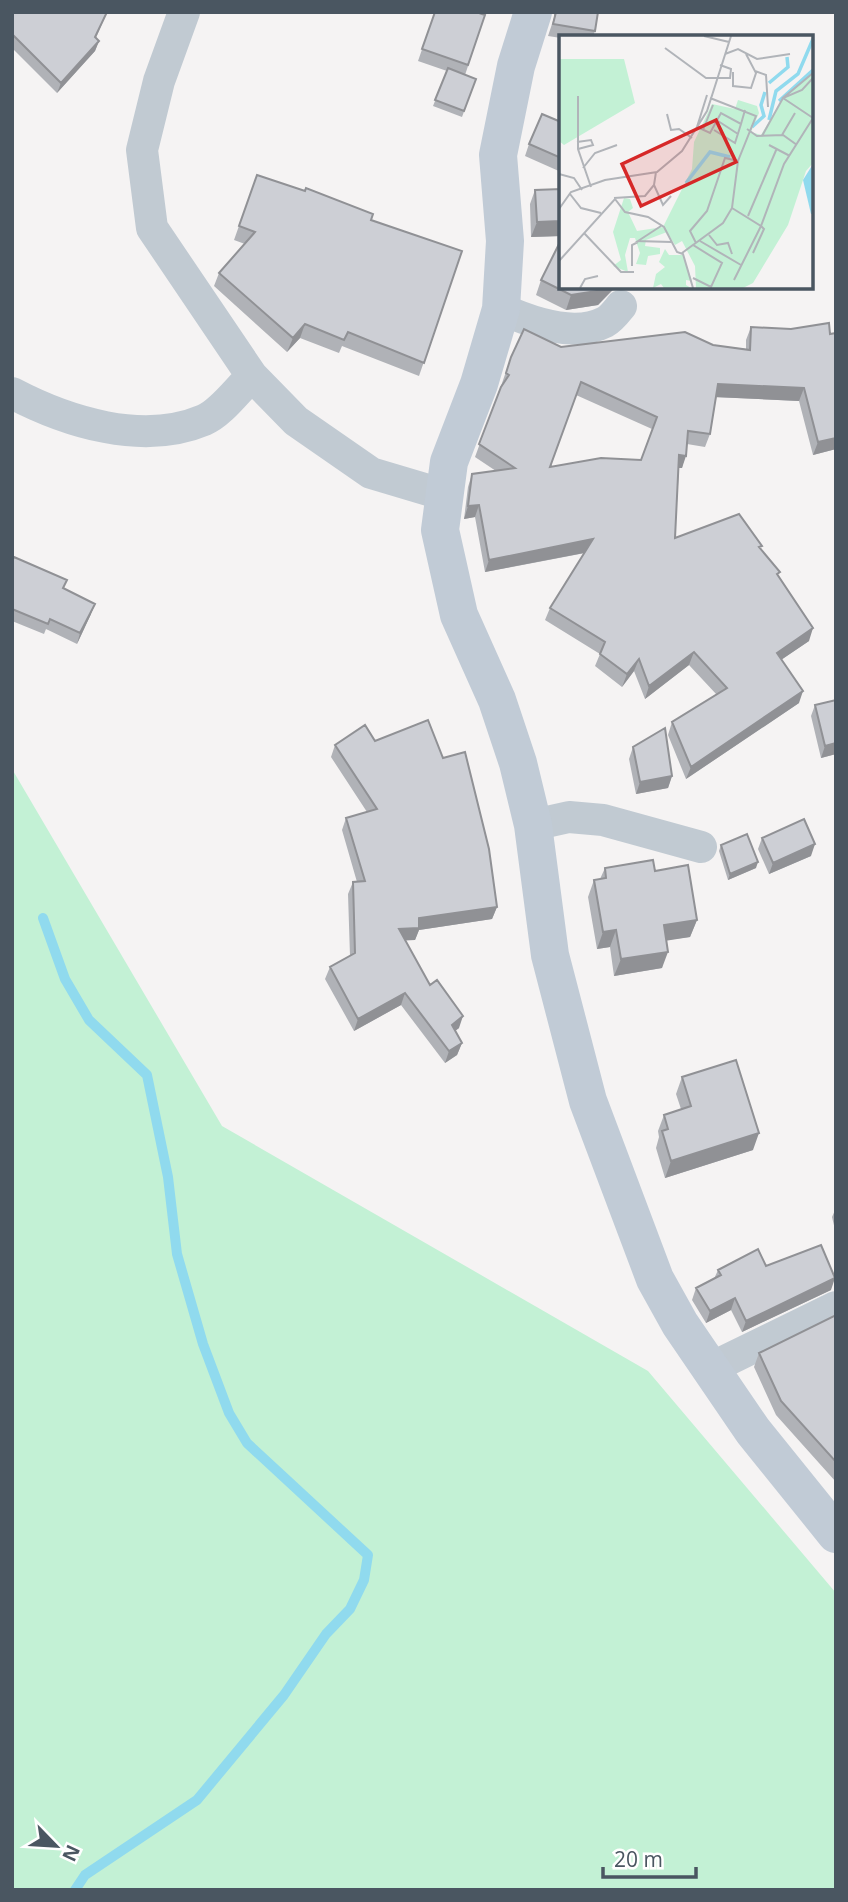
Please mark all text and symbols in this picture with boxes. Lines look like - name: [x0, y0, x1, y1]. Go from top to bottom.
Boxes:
- inset map: [559, 35, 813, 289]
- north arrow: [21, 1811, 91, 1881]
- scale bar: [603, 1836, 696, 1880]
- text: N: [56, 1841, 86, 1866]
- text: 20 m: [614, 1845, 663, 1873]

